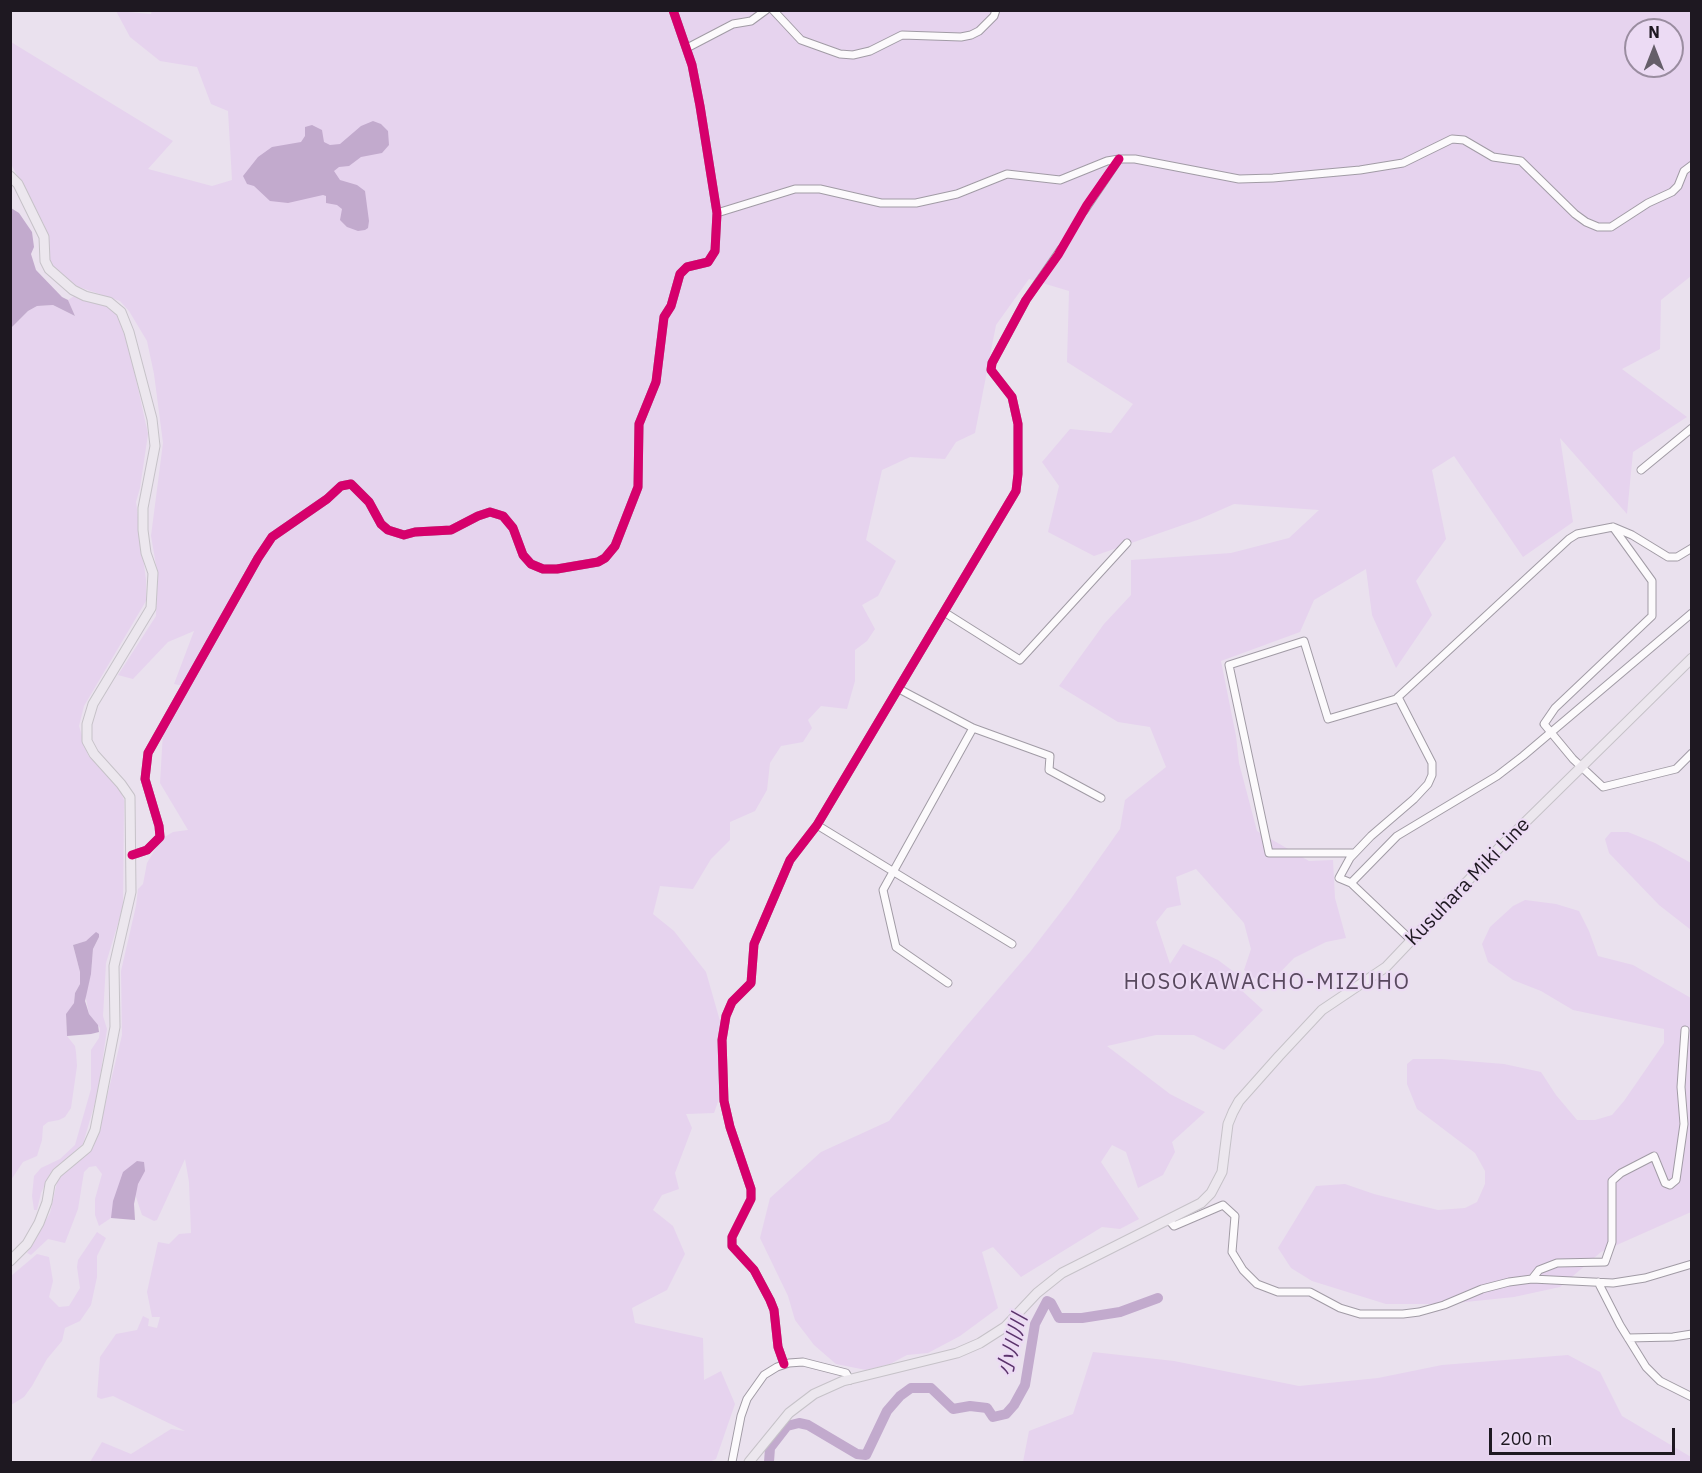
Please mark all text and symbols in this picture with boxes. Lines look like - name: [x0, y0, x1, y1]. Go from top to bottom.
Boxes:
- north arrow: [1624, 18, 1684, 78]
- text: N: [1648, 22, 1660, 42]
- street label: Kusuhara Miki Line: [1401, 813, 1535, 951]
- district label: HOSOKAWACHO-MIZUHO: [1123, 970, 1411, 996]
- water label: 小川川: [993, 1311, 1033, 1379]
- scale bar: [1492, 1416, 1678, 1454]
- text: 200 m: [1500, 1427, 1552, 1450]

